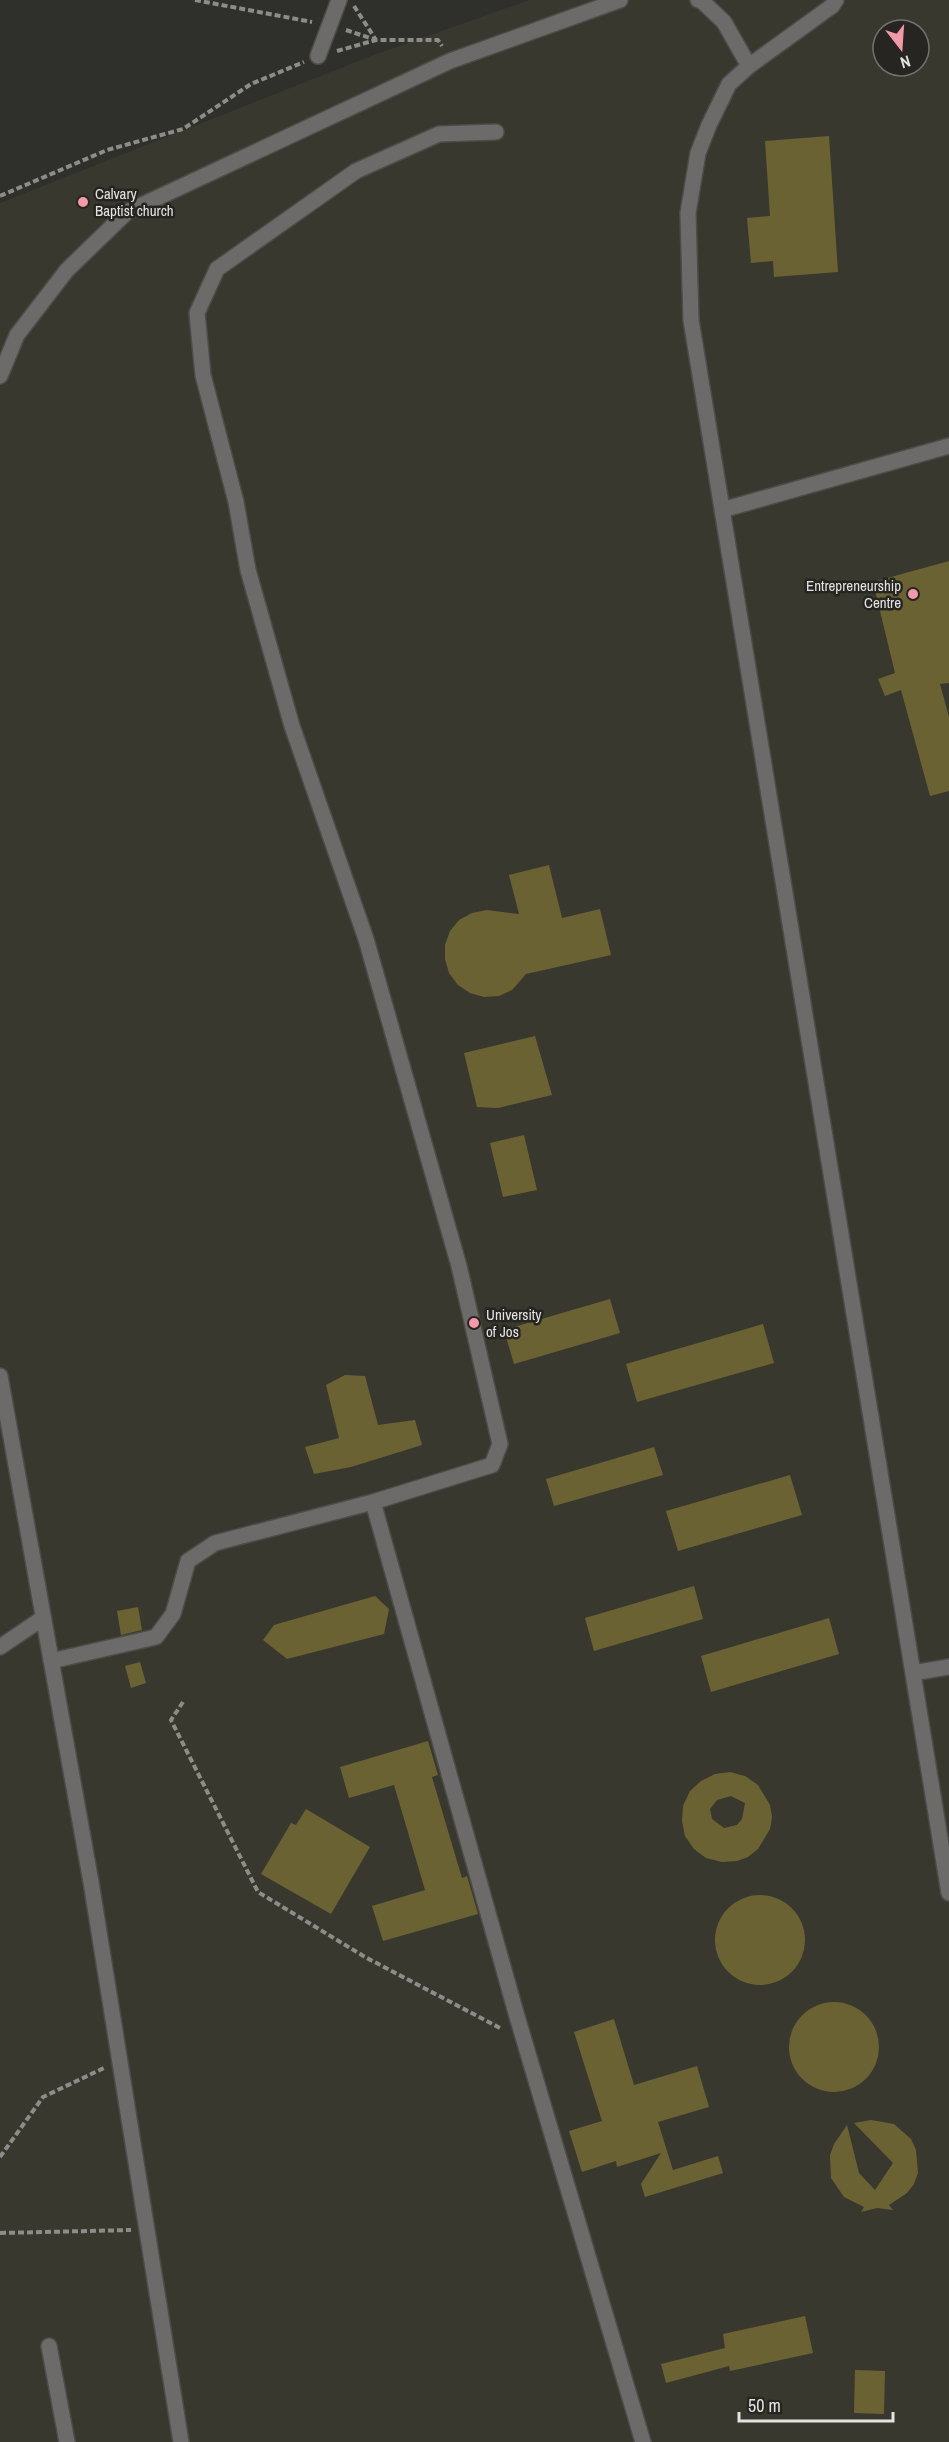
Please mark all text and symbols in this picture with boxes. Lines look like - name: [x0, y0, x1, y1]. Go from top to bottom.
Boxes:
- north arrow: [871, 18, 931, 78]
- text: N: [898, 50, 913, 74]
- place label: Calvary Baptist church: [95, 183, 174, 221]
- marker: Calvary Baptist church: [76, 195, 90, 209]
- place label: Entrepreneurship Centre: [806, 575, 901, 613]
- marker: Entrepreneurship Centre: [906, 587, 920, 601]
- place label: University of Jos: [486, 1304, 542, 1342]
- marker: University of Jos: [467, 1316, 481, 1330]
- scale bar: [739, 2385, 894, 2423]
- text: 50 m: [748, 2393, 781, 2418]

